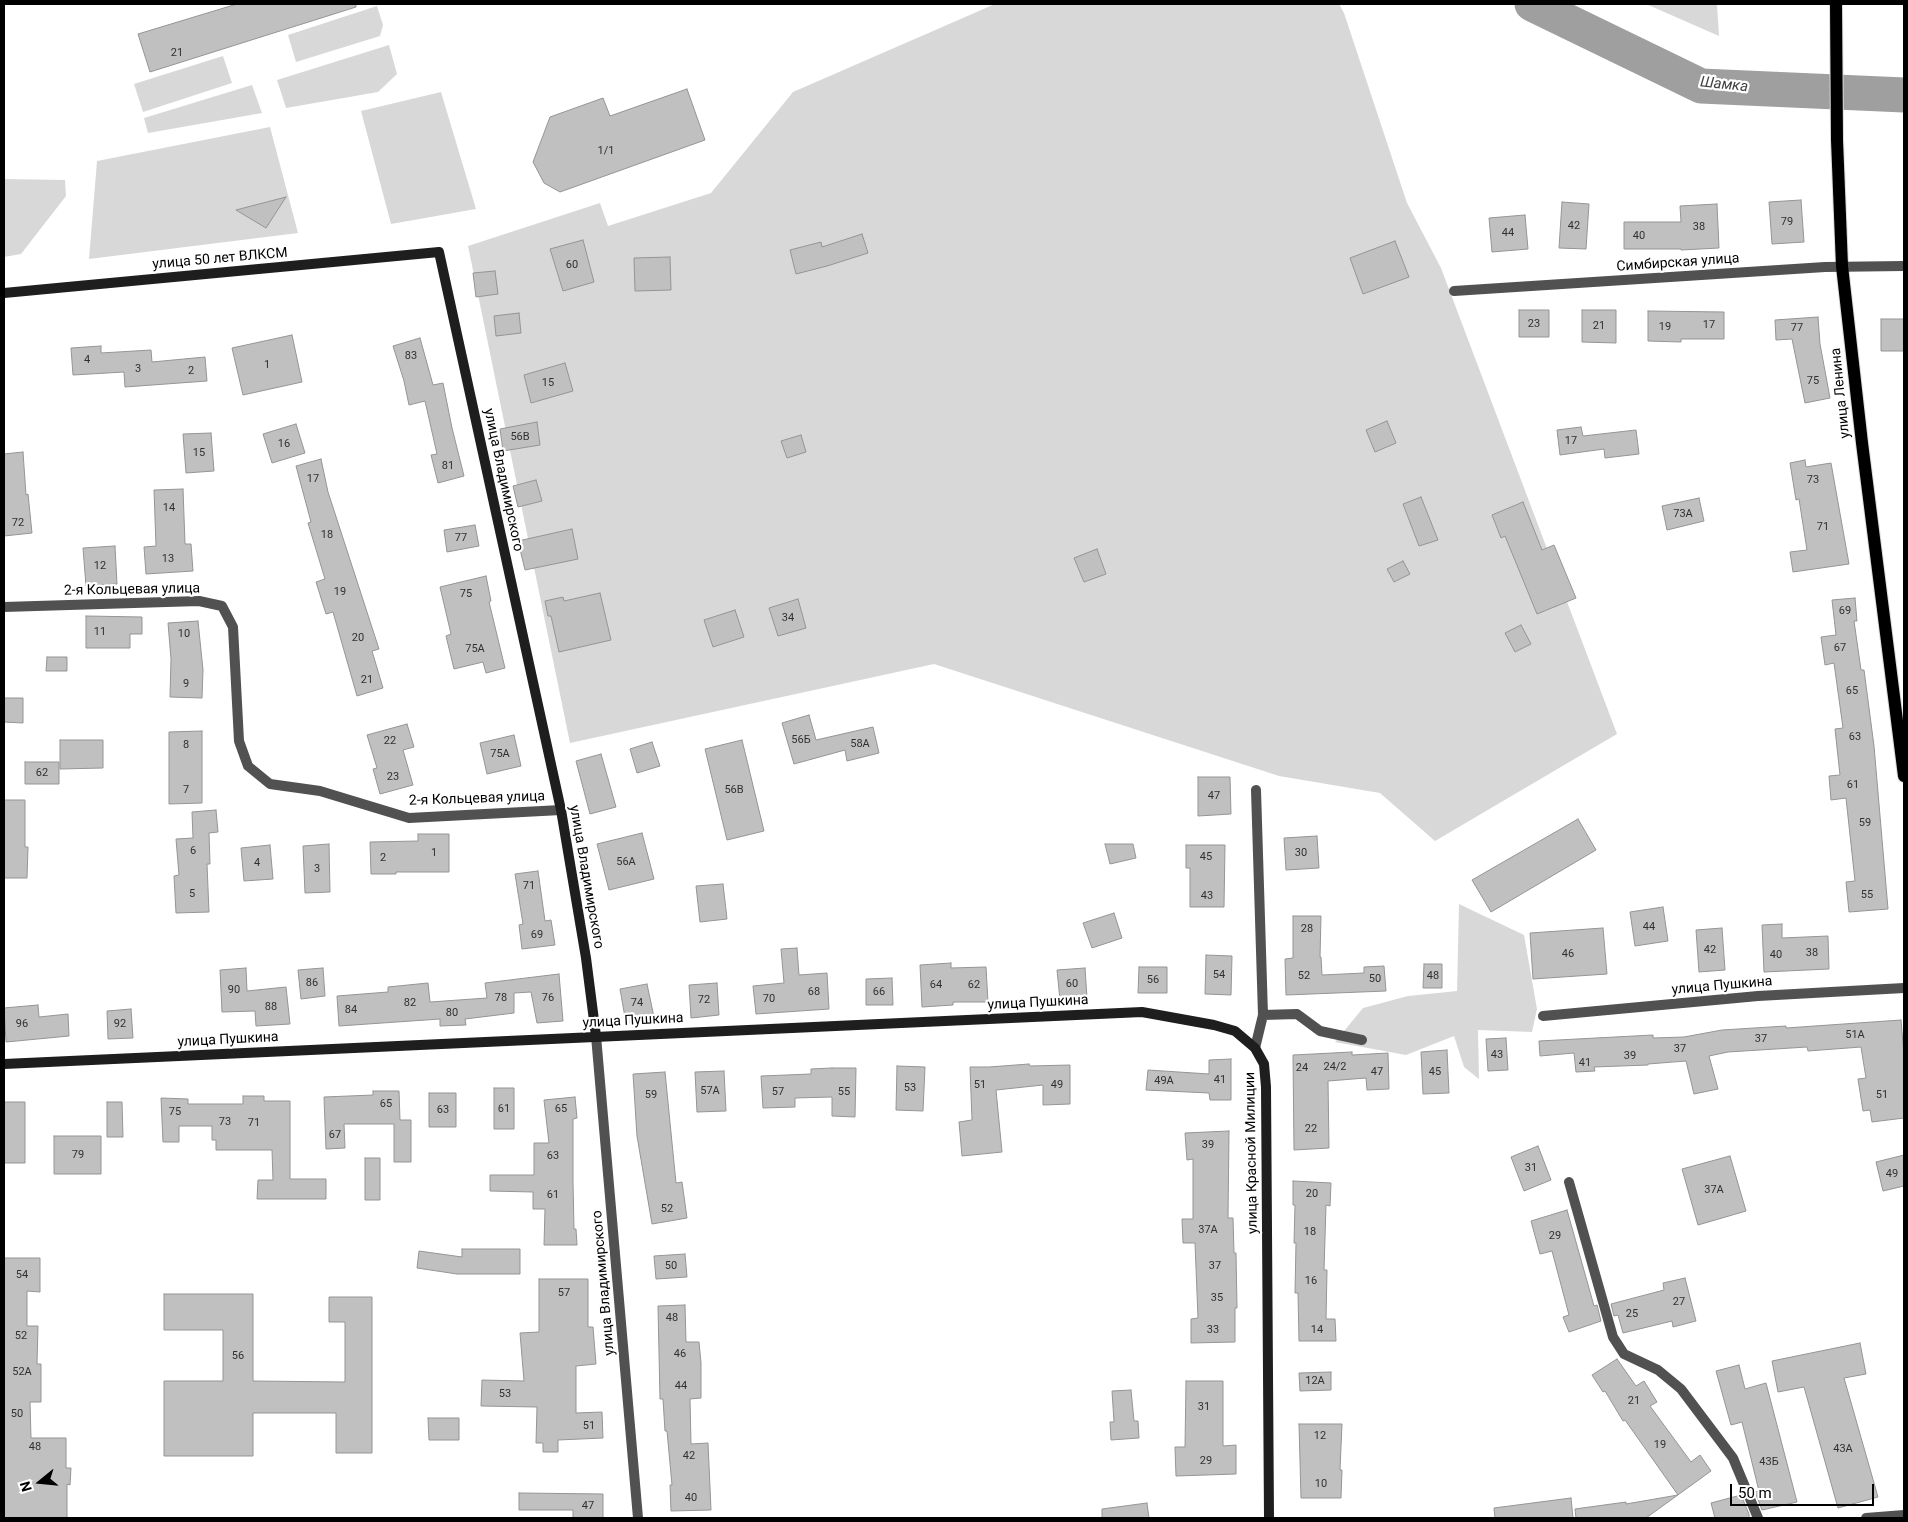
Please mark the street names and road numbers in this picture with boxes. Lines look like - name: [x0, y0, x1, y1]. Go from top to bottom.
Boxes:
- street label: улица 50 лет ВЛКСМ: [152, 245, 288, 273]
- street label: Симбирская улица: [1616, 250, 1740, 276]
- street label: улица Ленина: [1828, 347, 1854, 439]
- street label: улица Владимирского: [480, 407, 526, 553]
- street label: 2-я Кольцевая улица: [64, 580, 200, 600]
- street label: 2-я Кольцевая улица: [409, 788, 545, 810]
- street label: улица Владимирского: [565, 804, 607, 950]
- street label: улица Пушкина: [1671, 973, 1773, 999]
- street label: улица Пушкина: [987, 992, 1089, 1014]
- street label: улица Пушкина: [582, 1010, 684, 1032]
- street label: улица Пушкина: [177, 1029, 279, 1051]
- street label: улица Красной Милиции: [1242, 1072, 1262, 1234]
- street label: улица Владимирского: [589, 1210, 619, 1356]

